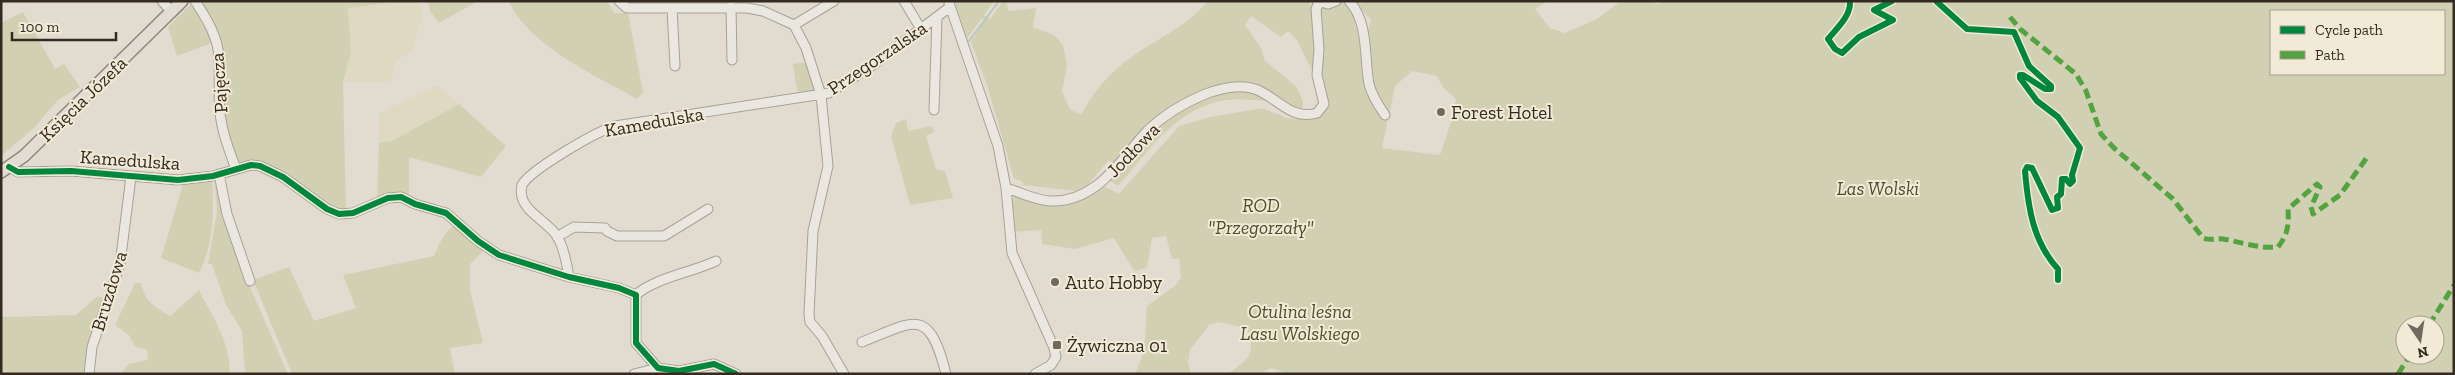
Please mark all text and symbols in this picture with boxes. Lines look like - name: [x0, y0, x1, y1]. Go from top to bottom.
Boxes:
- scale bar: [12, 10, 116, 42]
- legend: [2270, 10, 2445, 75]
- street label: Przegorzalska: [823, 16, 931, 100]
- text: 100 m: [20, 18, 59, 36]
- text: Cycle path: [2315, 21, 2384, 39]
- text: Path: [2315, 46, 2345, 64]
- street label: Księcia Józefa: [34, 52, 132, 146]
- street label: Pajęcza: [205, 52, 233, 114]
- place label: Forest Hotel: [1451, 101, 1552, 124]
- street label: Kamedulska: [603, 102, 705, 142]
- marker: Forest Hotel: [1435, 106, 1447, 118]
- street label: Jodłowa: [1102, 118, 1164, 182]
- street label: Kamedulska: [79, 145, 181, 175]
- park label: Las Wolski: [1837, 177, 1919, 200]
- park label: ROD "Przegorzały": [1208, 194, 1314, 239]
- street label: Bruzdowa: [86, 248, 132, 334]
- place label: Auto Hobby: [1065, 271, 1162, 294]
- marker: Auto Hobby: [1049, 276, 1061, 288]
- park label: Otulina leśna Lasu Wolskiego: [1240, 300, 1360, 345]
- north arrow: [2395, 315, 2445, 365]
- place label: Żywiczna 01: [1067, 334, 1167, 357]
- marker: Żywiczna 01: [1051, 339, 1063, 351]
- text: N: [2415, 343, 2430, 362]

